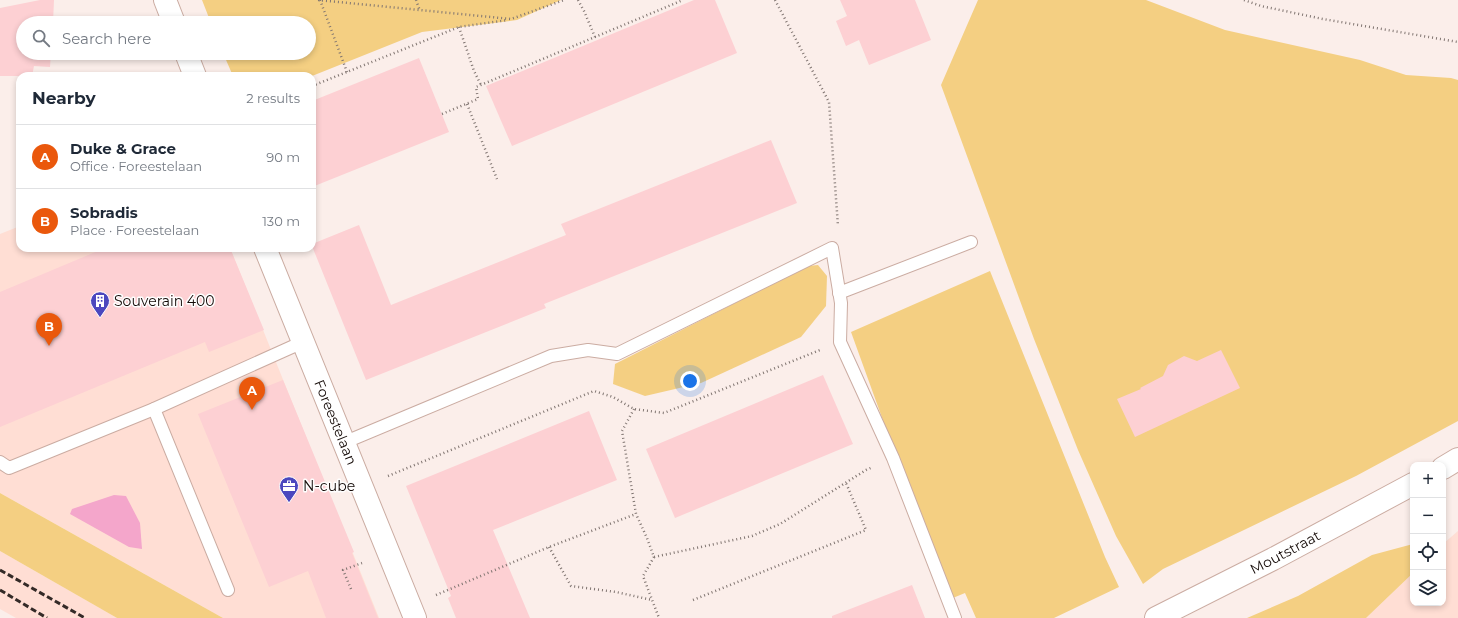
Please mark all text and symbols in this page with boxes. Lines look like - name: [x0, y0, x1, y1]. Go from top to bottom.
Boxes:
- search box: [16, 16, 316, 60]
- icon: search: [30, 27, 52, 49]
- text: Search here: [62, 29, 151, 48]
- text: Nearby: [32, 88, 96, 108]
- text: 2 results: [246, 90, 300, 106]
- text: Duke & Grace: [70, 139, 176, 158]
- text: A: [40, 149, 50, 165]
- text: 90 m: [266, 149, 300, 165]
- text: Office · Foreestelaan: [70, 158, 202, 174]
- text: Sobradis: [70, 203, 138, 222]
- text: B: [40, 213, 50, 229]
- text: 130 m: [262, 213, 300, 229]
- text: Place · Foreestelaan: [70, 222, 199, 238]
- building icon: Souverain 400: [89, 290, 111, 318]
- place label: Souverain 400: [114, 292, 215, 310]
- pin: B: [36, 313, 62, 346]
- your location: [680, 371, 700, 391]
- pin: A: [239, 377, 265, 410]
- street label: Foreestelaan: [310, 377, 361, 467]
- map controls: [1410, 462, 1446, 606]
- button: +: [1410, 462, 1446, 498]
- office icon: N-cube: [278, 475, 300, 503]
- place label: N-cube: [303, 477, 355, 495]
- button: −: [1410, 498, 1446, 534]
- street label: Moutstraat: [1247, 526, 1324, 578]
- button: locate: [1410, 534, 1446, 570]
- button: layers: [1410, 570, 1446, 606]

